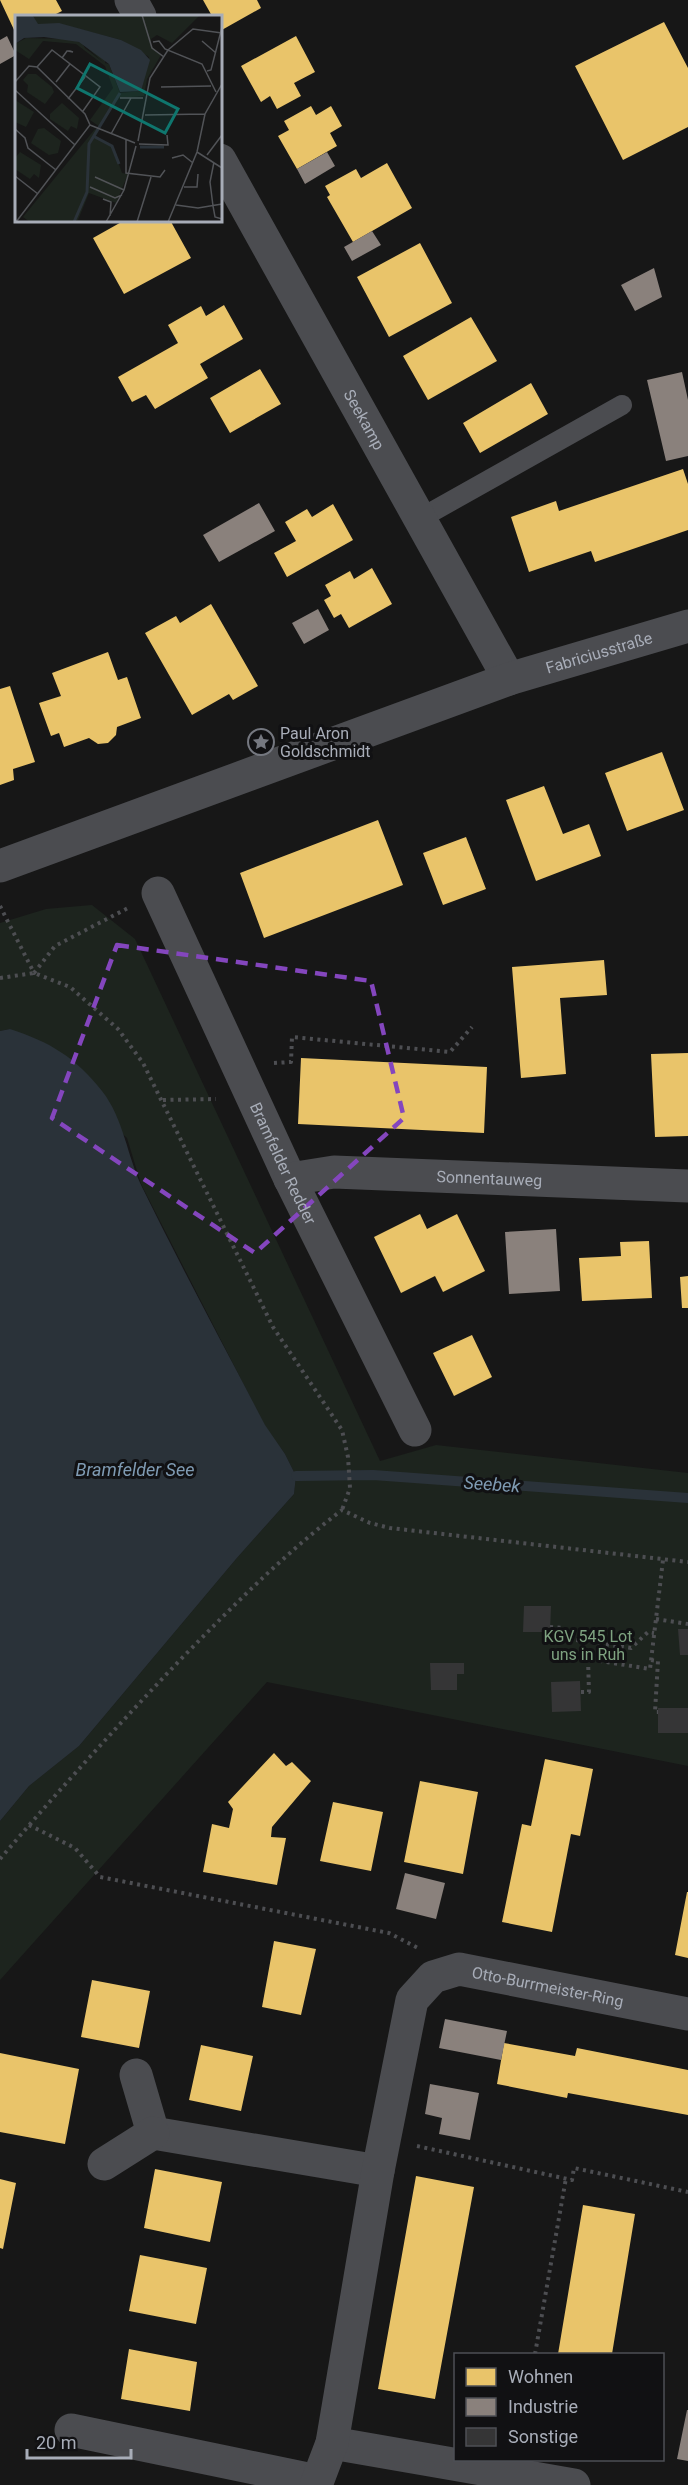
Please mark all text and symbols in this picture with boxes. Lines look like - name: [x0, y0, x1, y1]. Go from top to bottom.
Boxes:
- inset map: [15, 15, 222, 222]
- street label: Seekamp: [340, 386, 389, 453]
- street label: Fabriciusstraße: [543, 628, 654, 677]
- place label: Paul Aron Goldschmidt: [280, 724, 371, 761]
- place icon: Paul Aron Goldschmidt: [246, 727, 276, 757]
- street label: Bramfelder Redder: [246, 1099, 321, 1228]
- street label: Sonnentauweg: [436, 1167, 543, 1190]
- water label: Bramfelder See: [76, 1459, 194, 1480]
- water label: Seebek: [463, 1472, 522, 1497]
- park label: KGV 545 Lot uns in Ruh: [544, 1627, 632, 1664]
- street label: Otto-Burrmeister-Ring: [470, 1962, 625, 2011]
- legend: [454, 2353, 664, 2461]
- text: Wohnen: [508, 2366, 573, 2387]
- text: Industrie: [508, 2396, 578, 2417]
- scale bar: [27, 2422, 130, 2460]
- text: Sonstige: [508, 2426, 578, 2447]
- text: 20 m: [36, 2432, 76, 2453]

